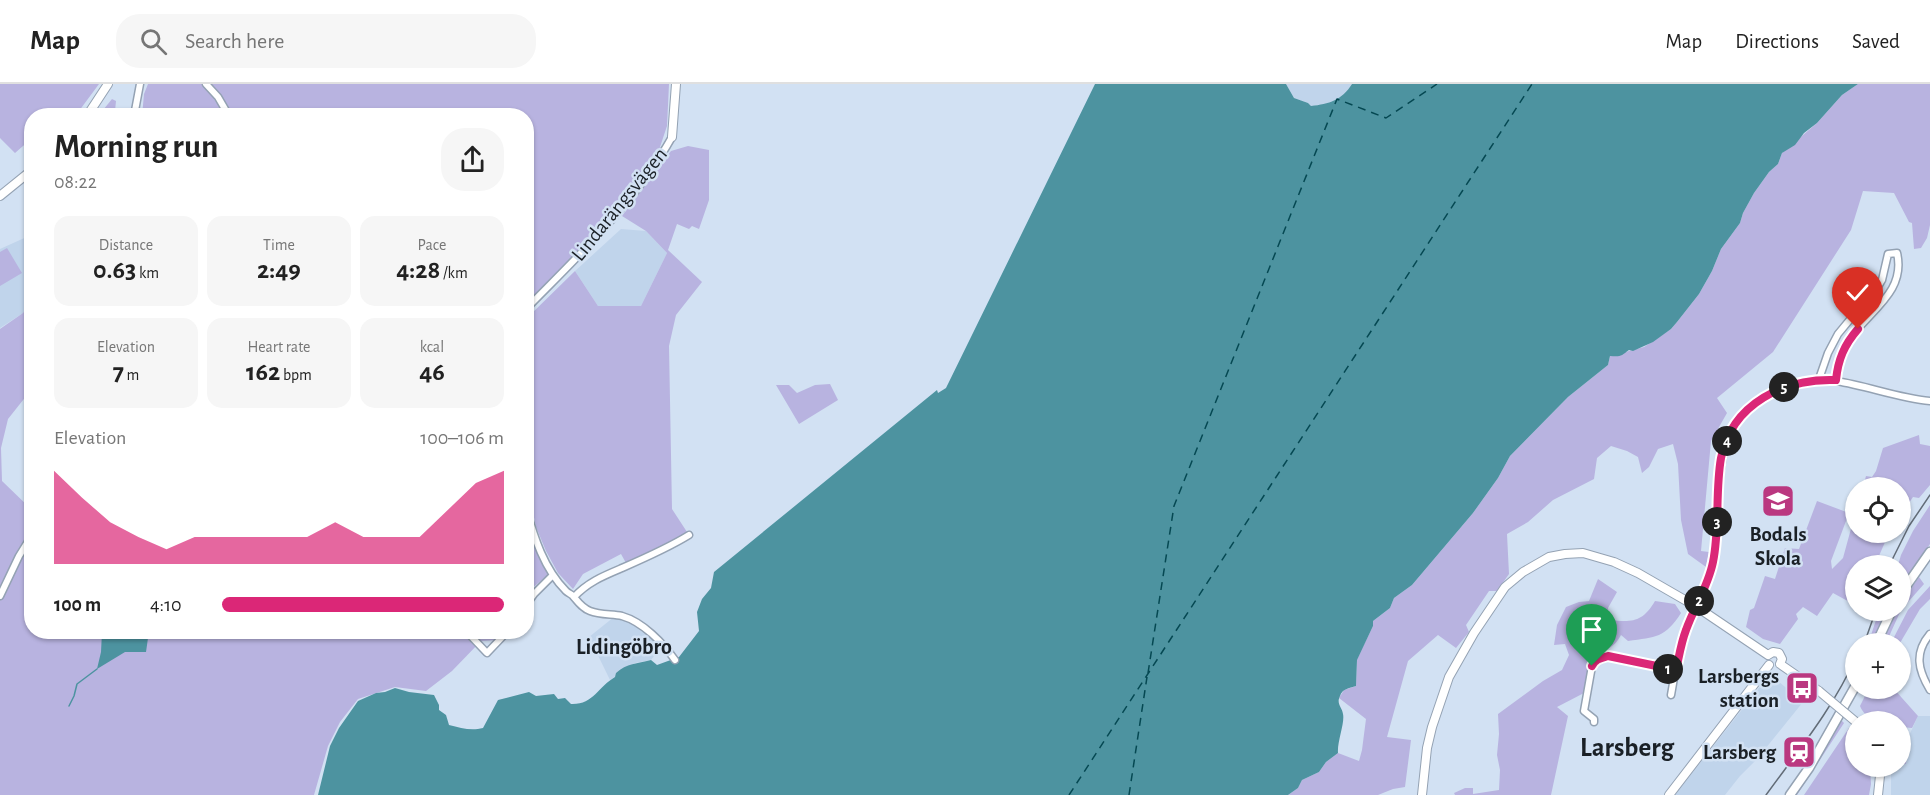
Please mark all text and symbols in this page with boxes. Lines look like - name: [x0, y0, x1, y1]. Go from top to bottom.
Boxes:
- search box: [116, 14, 536, 68]
- icon: search: [137, 25, 170, 58]
- text: Map: [30, 27, 80, 55]
- text: Search here: [185, 30, 284, 52]
- text: Map: [1666, 31, 1702, 52]
- text: Directions: [1735, 31, 1819, 52]
- text: Saved: [1852, 31, 1900, 52]
- button: share: [441, 128, 504, 191]
- text: Morning run: [54, 131, 218, 164]
- street label: Lindarängsvägen: [568, 144, 671, 265]
- text: 08:22: [54, 172, 97, 192]
- text: Distance: [99, 237, 153, 253]
- text: Time: [263, 237, 295, 253]
- text: Pace: [418, 237, 446, 253]
- text: 0.63: [93, 257, 136, 283]
- text: 2:49: [257, 257, 301, 283]
- text: 4:28: [396, 257, 440, 283]
- text: km: [136, 265, 159, 281]
- text: /km: [440, 265, 468, 281]
- pin: [1832, 267, 1883, 329]
- icon: check: [1841, 276, 1874, 309]
- text: Elevation: [97, 339, 155, 355]
- text: Heart rate: [248, 339, 310, 355]
- text: kcal: [420, 339, 444, 355]
- text: 7: [113, 359, 124, 385]
- text: 162: [246, 359, 280, 385]
- text: 46: [419, 359, 445, 385]
- text: m: [124, 367, 139, 383]
- text: bpm: [280, 367, 312, 383]
- pin: 5: [1769, 372, 1799, 402]
- text: 5: [1781, 379, 1787, 395]
- pin: 4: [1712, 426, 1742, 456]
- text: Elevation: [54, 428, 126, 448]
- text: 100–106 m: [420, 428, 504, 448]
- text: 4: [1723, 433, 1731, 449]
- map controls: [1845, 477, 1911, 777]
- button: locate: [1845, 477, 1911, 543]
- school or university icon: Bodals Skola: [1760, 483, 1796, 519]
- pin: 3: [1702, 507, 1732, 537]
- text: 3: [1714, 514, 1720, 530]
- place label: Bodals Skola: [1749, 524, 1807, 569]
- button: layers: [1845, 555, 1911, 621]
- pin: 2: [1684, 586, 1714, 616]
- text: 2: [1695, 593, 1703, 609]
- text: 100 m: [54, 595, 101, 615]
- text: 4:10: [150, 595, 182, 615]
- pin: [1566, 604, 1617, 666]
- icon: arrive: [1575, 613, 1608, 646]
- button: +: [1845, 633, 1911, 699]
- district label: Lidingöbro: [576, 636, 672, 658]
- pin: 1: [1653, 654, 1683, 684]
- text: 1: [1665, 661, 1671, 677]
- place label: Larsbergs station: [1698, 666, 1779, 711]
- bus stop icon: Larsbergs station: [1784, 670, 1820, 706]
- button: −: [1845, 711, 1911, 777]
- district label: Larsberg: [1580, 734, 1674, 761]
- station icon: Larsberg: [1781, 734, 1817, 770]
- place label: Larsberg: [1703, 742, 1776, 763]

